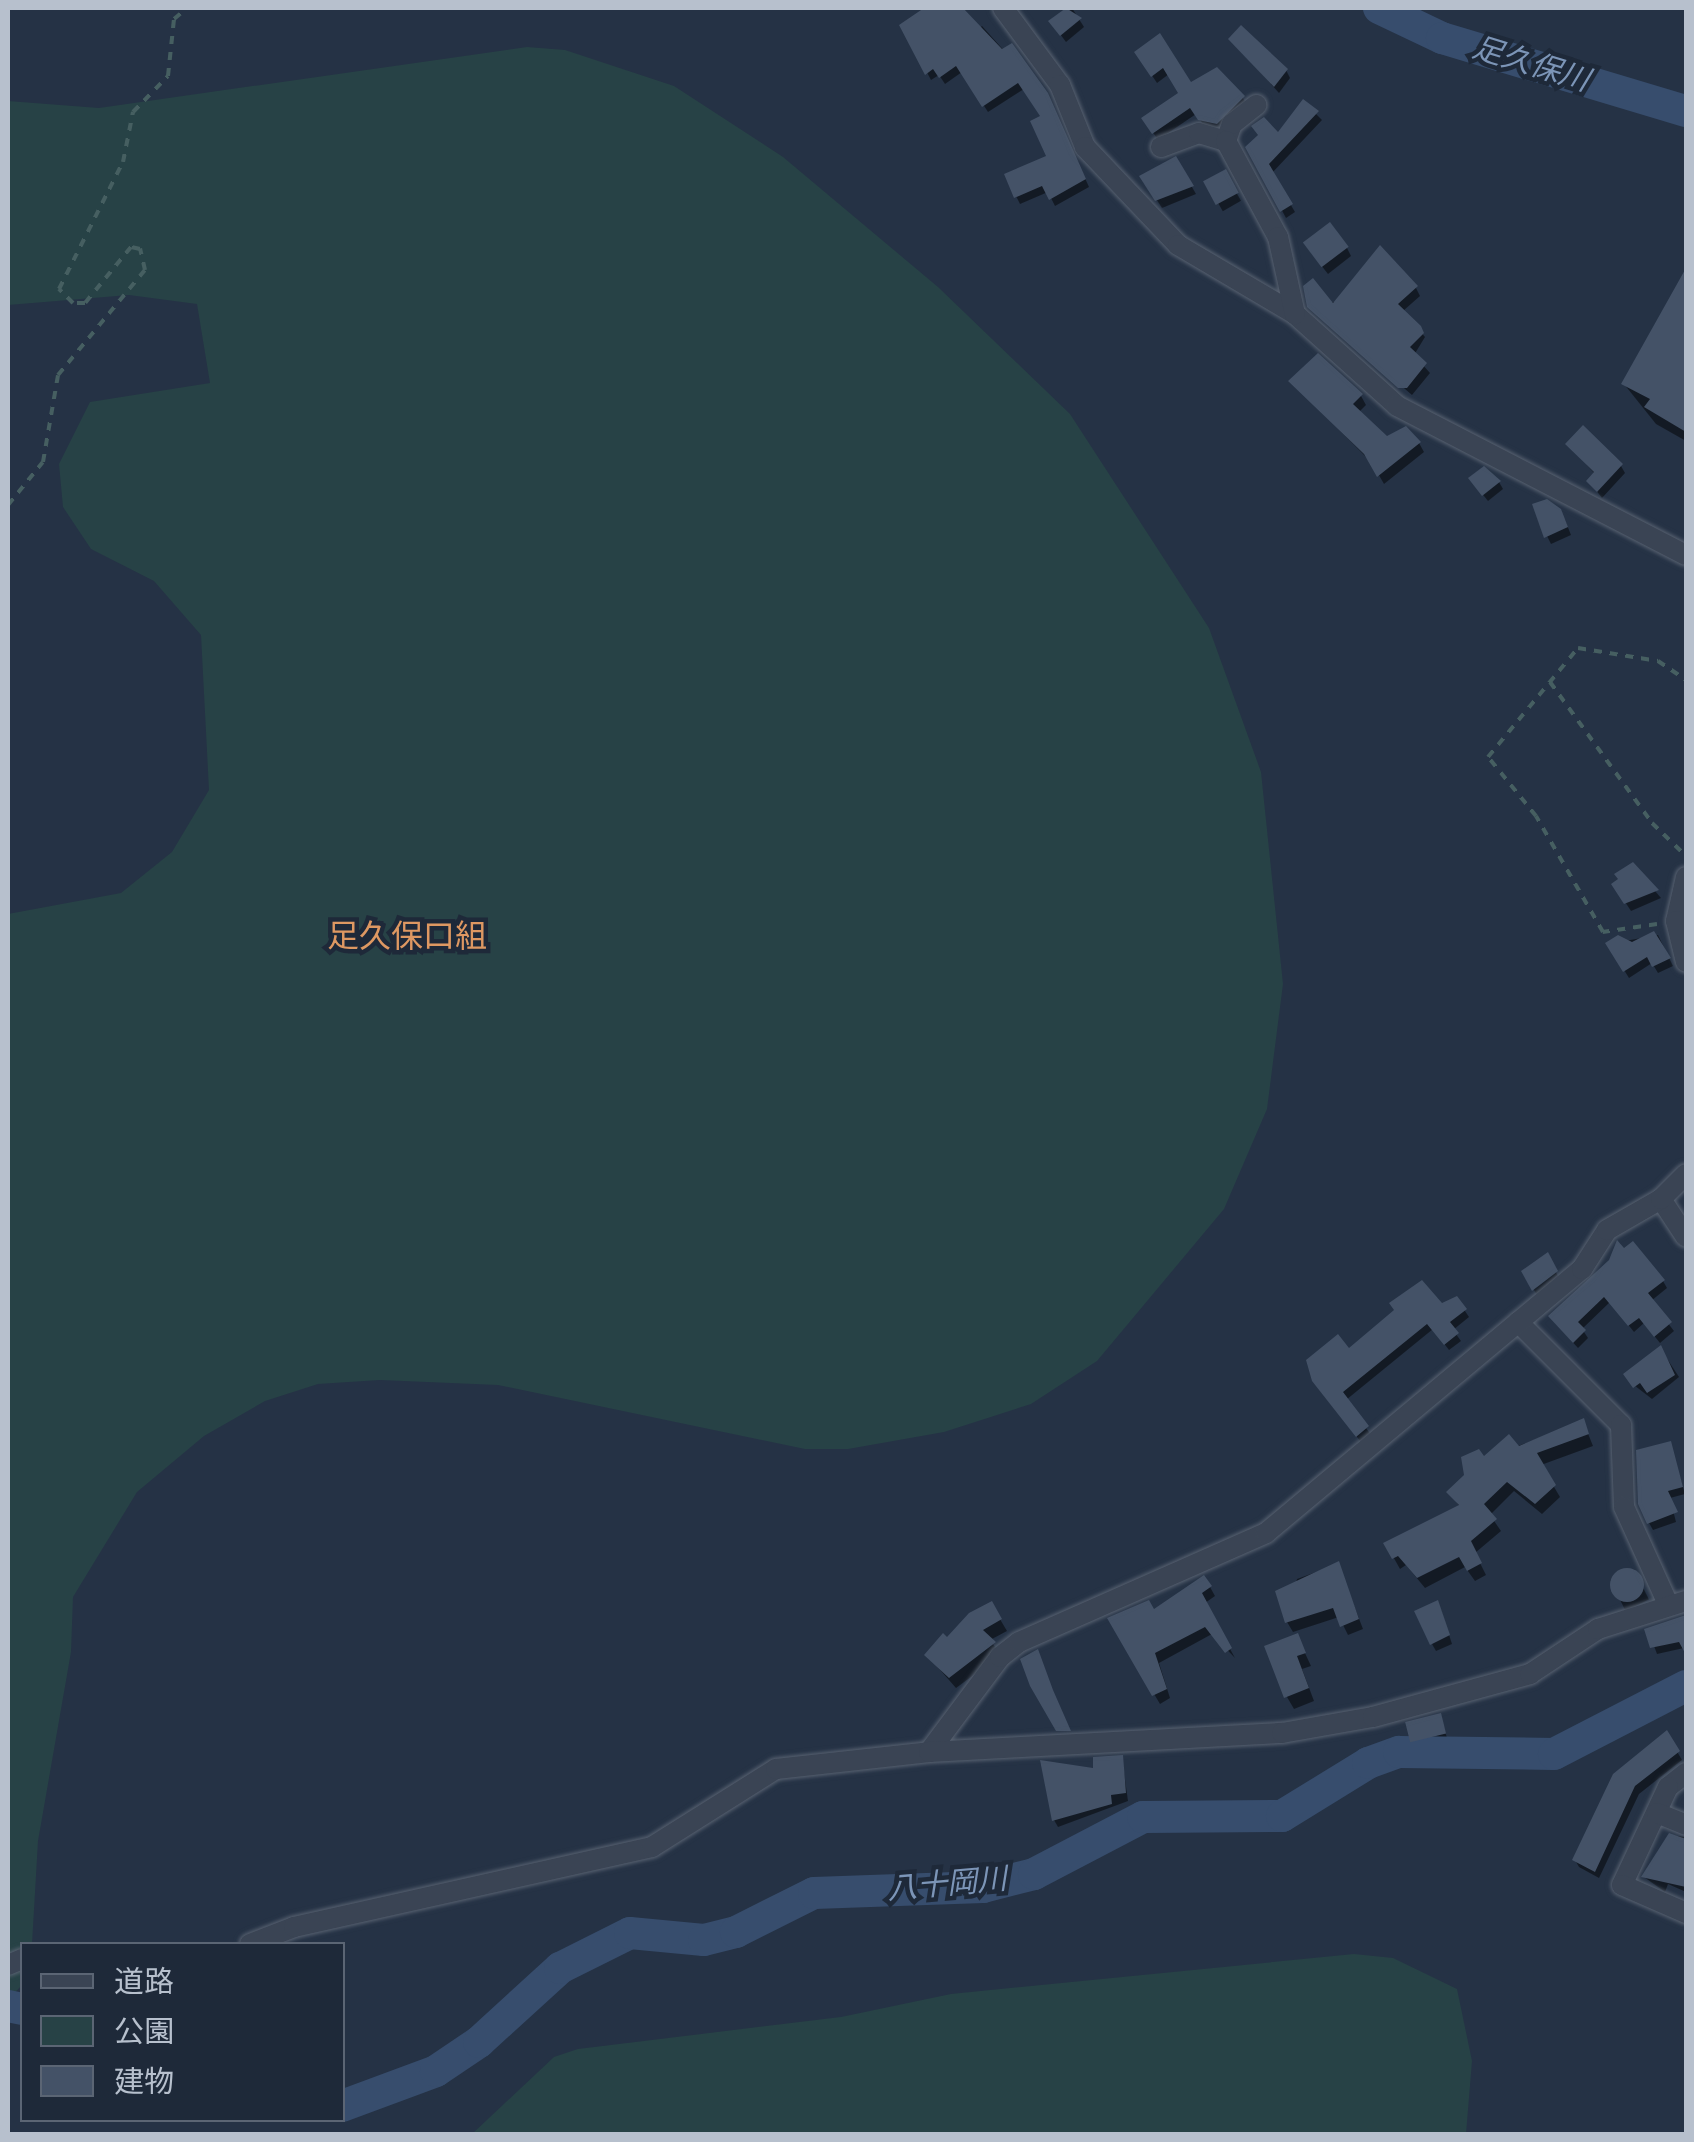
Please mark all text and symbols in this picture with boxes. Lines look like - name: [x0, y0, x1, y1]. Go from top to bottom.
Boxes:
- water label: 足久保川: [1468, 29, 1594, 99]
- district label: 足久保口組: [327, 917, 487, 955]
- water label: 八十岡川: [886, 1861, 1008, 1907]
- legend: [20, 1942, 345, 2122]
- text: 道路: [114, 1960, 174, 2003]
- text: 公園: [114, 2010, 174, 2053]
- text: 建物: [114, 2060, 174, 2103]

